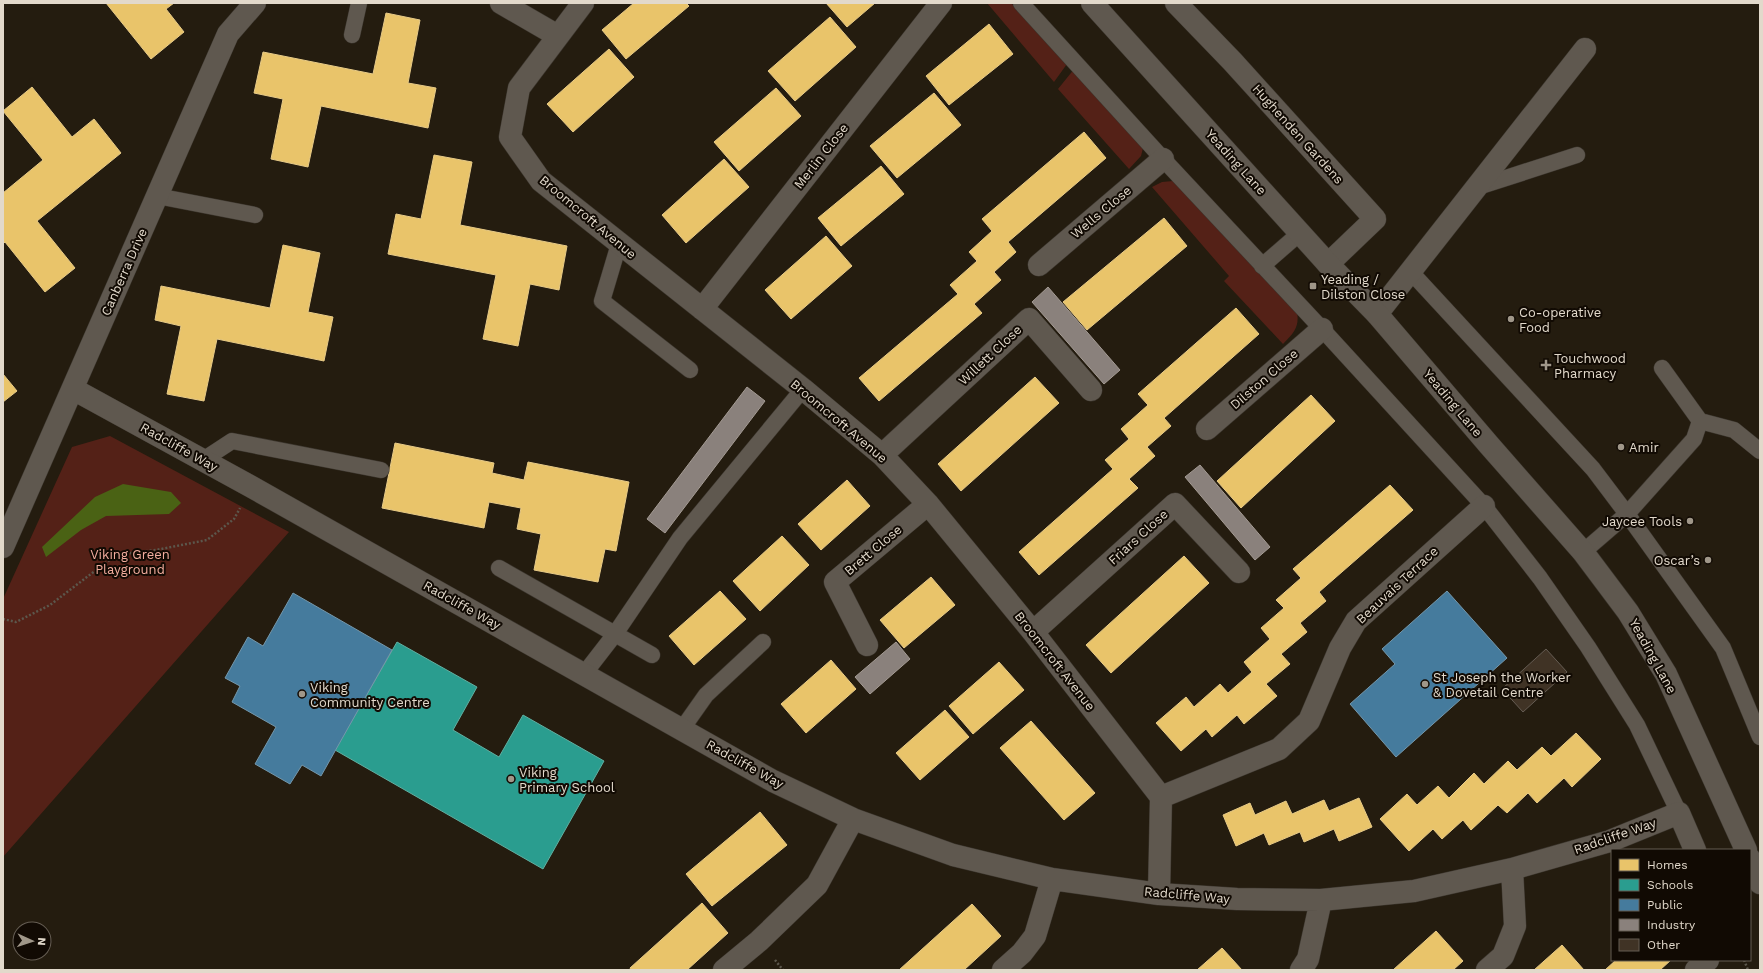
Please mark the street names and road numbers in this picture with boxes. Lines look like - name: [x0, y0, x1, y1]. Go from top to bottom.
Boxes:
- street label: Hughenden Gardens: [1249, 81, 1347, 187]
- street label: Merlin Close: [791, 120, 851, 192]
- street label: Yeading Lane: [1203, 126, 1269, 198]
- street label: Broomcroft Avenue: [537, 172, 639, 262]
- street label: Wells Close: [1068, 183, 1134, 241]
- street label: Canberra Drive: [98, 226, 150, 318]
- street label: Willett Close: [955, 322, 1025, 388]
- street label: Dilston Close: [1227, 346, 1301, 412]
- street label: Yeading Lane: [1421, 366, 1485, 440]
- street label: Broomcroft Avenue: [788, 376, 890, 466]
- street label: Radcliffe Way: [138, 420, 221, 475]
- street label: Friars Close: [1105, 506, 1171, 568]
- street label: Brett Close: [841, 522, 905, 578]
- street label: Beauvais Terrace: [1353, 543, 1441, 627]
- street label: Radcliffe Way: [421, 578, 504, 633]
- street label: Broomcroft Avenue: [1012, 609, 1098, 713]
- street label: Yeading Lane: [1626, 616, 1680, 696]
- street label: Radcliffe Way: [704, 737, 787, 792]
- street label: Radcliffe Way: [1572, 815, 1658, 857]
- street label: Radcliffe Way: [1143, 884, 1231, 906]

